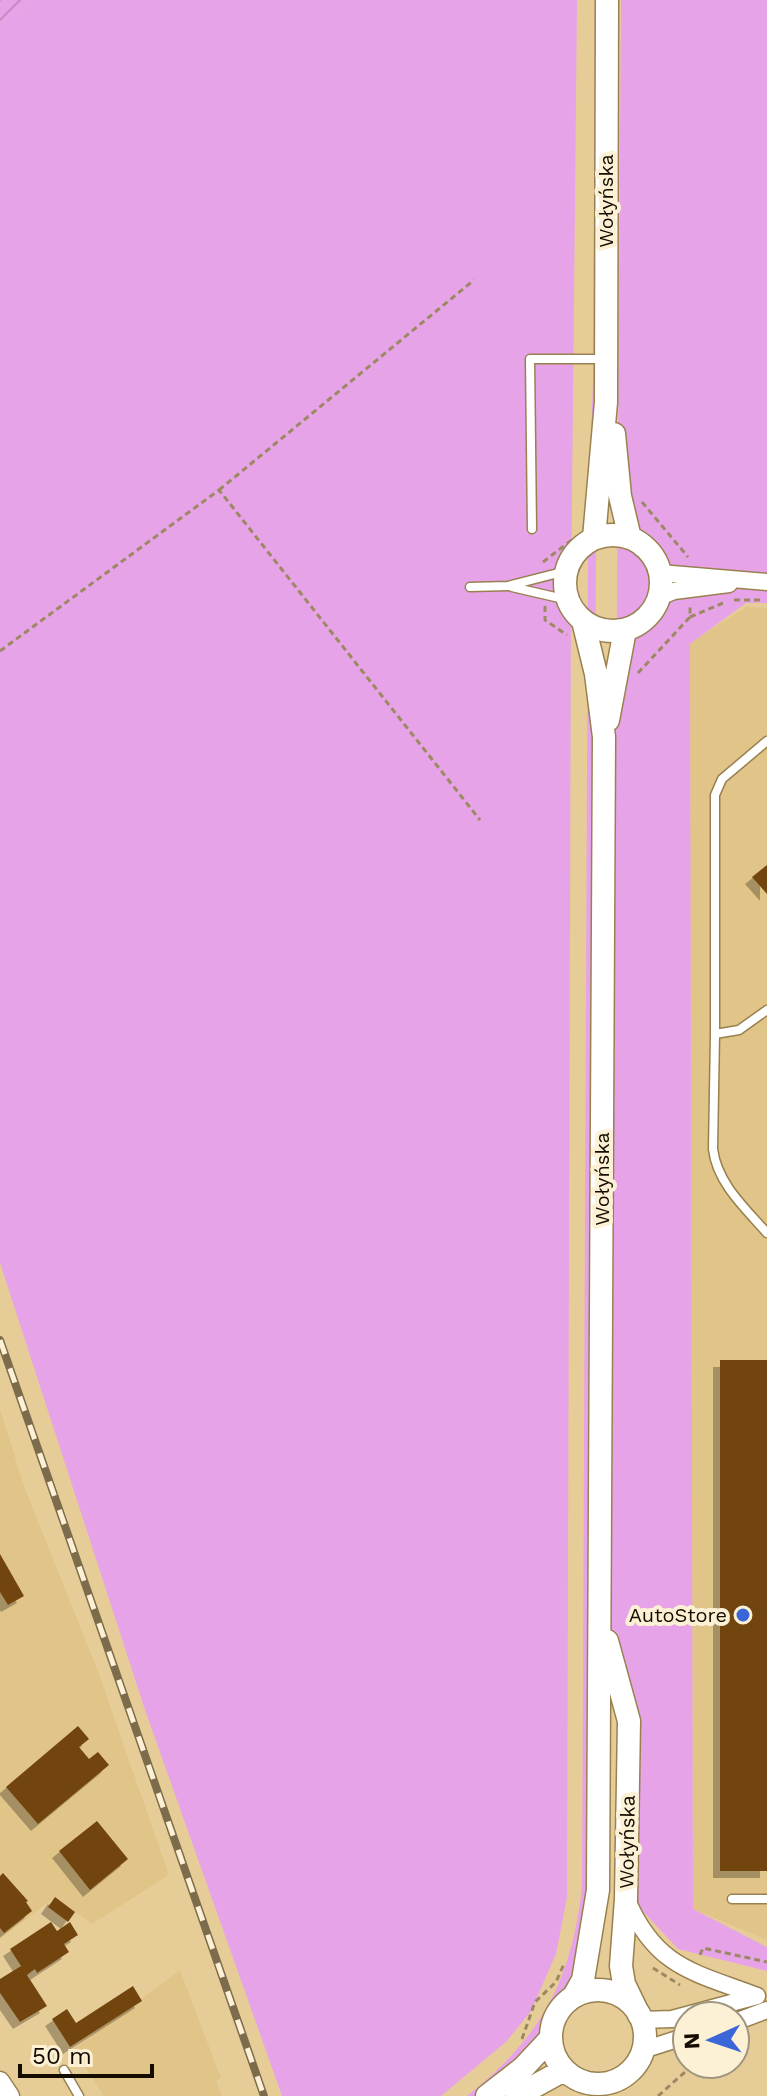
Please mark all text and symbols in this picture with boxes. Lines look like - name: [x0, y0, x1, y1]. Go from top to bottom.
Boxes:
- street label: Wołyńska: [594, 154, 618, 248]
- street label: Wołyńska: [590, 1132, 614, 1226]
- place label: AutoStore: [629, 1603, 727, 1627]
- marker: AutoStore: [734, 1606, 752, 1624]
- street label: Wołyńska: [614, 1795, 640, 1889]
- north arrow: [671, 2000, 751, 2080]
- scale bar: [20, 2028, 152, 2078]
- text: N: [679, 2032, 704, 2050]
- text: 50 m: [32, 2042, 92, 2070]

